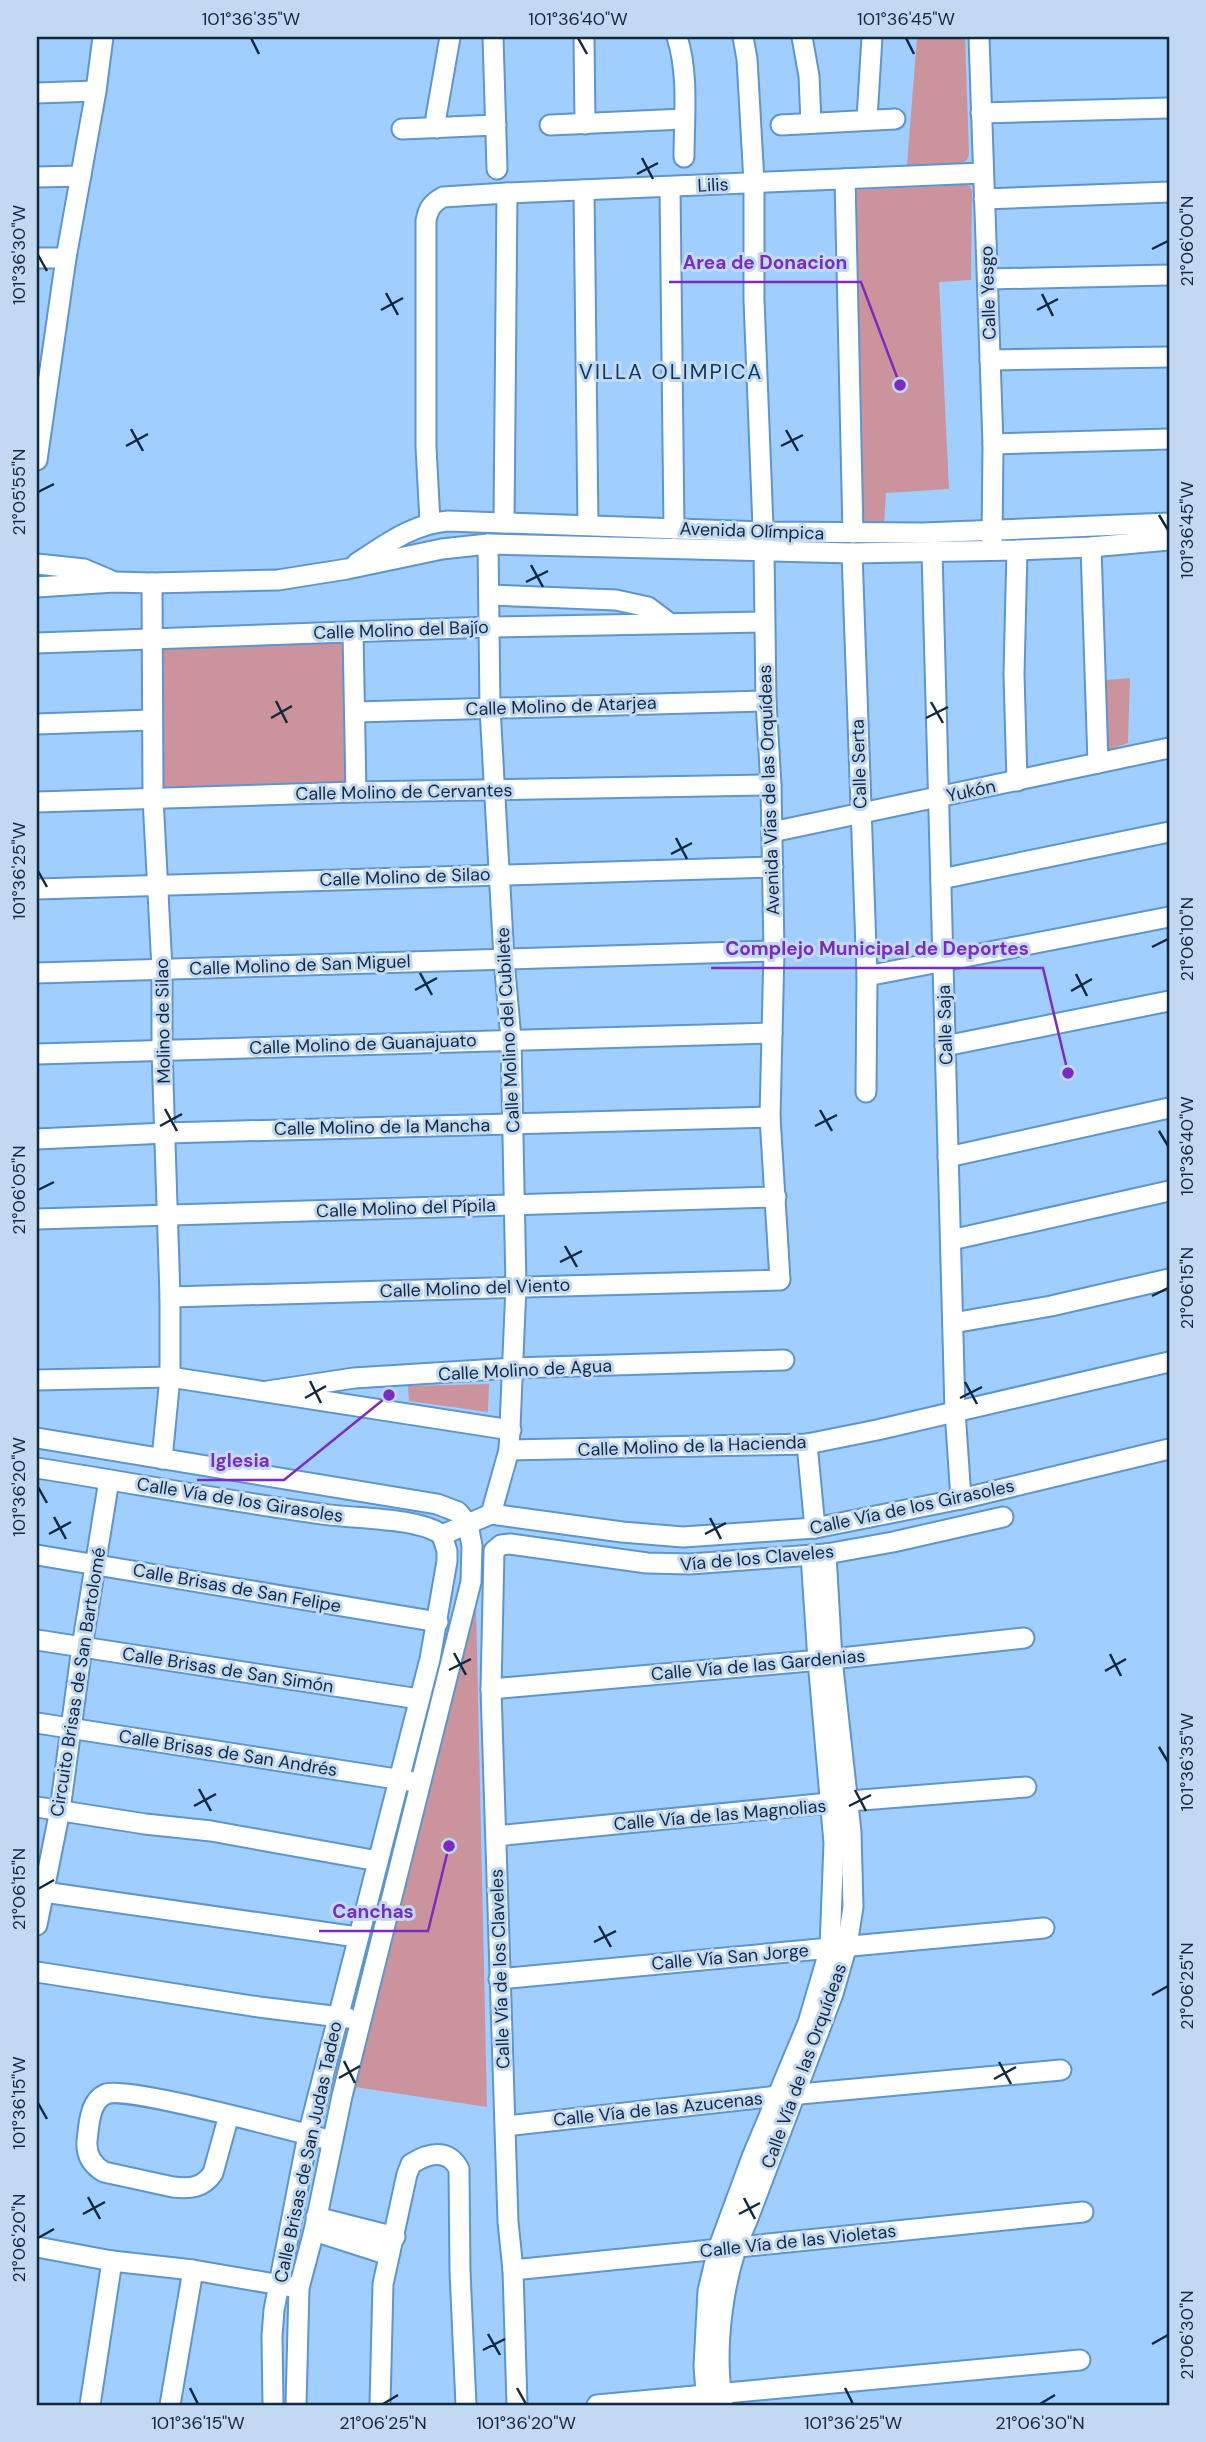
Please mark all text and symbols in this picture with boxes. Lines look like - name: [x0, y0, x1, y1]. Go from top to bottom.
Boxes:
- text: 101°36'35"W: [202, 7, 300, 31]
- text: 101°36'40"W: [528, 7, 628, 31]
- text: 101°36'45"W: [857, 7, 955, 31]
- street label: Lilis: [697, 172, 729, 198]
- text: 21°06'00"N: [1175, 196, 1199, 286]
- text: 101°36'30"W: [7, 205, 31, 305]
- callout: Area de Donacion: [669, 242, 861, 282]
- street label: Calle Yesgo: [974, 245, 1002, 341]
- text: Area de Donacion: [683, 250, 847, 275]
- district label: VILLA OLIMPICA: [579, 358, 763, 386]
- text: 21°05'55"N: [7, 449, 31, 535]
- text: 101°36'45"W: [1175, 481, 1199, 579]
- street label: Avenida Olímpica: [679, 516, 825, 546]
- street label: Calle Molino del Bajío: [313, 615, 489, 645]
- street label: Avenida Vías de las Orquídeas: [753, 664, 785, 916]
- street label: Calle Molino de Atarjea: [465, 691, 657, 721]
- street label: Calle Serta: [845, 719, 873, 809]
- street label: Yukón: [944, 774, 998, 808]
- street label: Calle Molino de Cervantes: [295, 778, 513, 806]
- text: 101°36'25"W: [7, 822, 31, 920]
- street label: Calle Molino de Silao: [319, 862, 491, 892]
- text: 21°06'10"N: [1175, 897, 1199, 981]
- street label: Calle Molino del Cubilete: [491, 927, 525, 1133]
- callout: Complejo Municipal de Deportes: [711, 928, 1043, 968]
- text: Complejo Municipal de Deportes: [725, 936, 1029, 961]
- street label: Calle Molino de San Miguel: [189, 949, 411, 981]
- street label: Molino de Silao: [150, 958, 176, 1084]
- street label: Calle Saja: [932, 985, 958, 1065]
- street label: Calle Molino de Guanajuato: [249, 1028, 477, 1060]
- text: 101°36'40"W: [1175, 1096, 1199, 1196]
- street label: Calle Molino de la Mancha: [274, 1113, 490, 1141]
- text: 21°06'05"N: [7, 1145, 31, 1235]
- street label: Calle Molino del Pípila: [316, 1193, 496, 1223]
- text: 21°06'15"N: [1175, 1247, 1199, 1329]
- street label: Calle Molino del Viento: [379, 1273, 571, 1303]
- street label: Calle Molino de Agua: [437, 1353, 613, 1387]
- street label: Calle Molino de la Hacienda: [577, 1430, 807, 1462]
- text: 101°36'20"W: [7, 1437, 31, 1537]
- callout: Iglesia: [197, 1440, 284, 1480]
- text: Iglesia: [210, 1448, 270, 1473]
- street label: Calle Vía de los Girasoles: [135, 1472, 345, 1528]
- street label: Calle Vía de los Girasoles: [807, 1474, 1017, 1540]
- street label: Vía de los Claveles: [679, 1539, 835, 1577]
- street label: Circuito Brisas de San Bartolomé: [45, 1545, 111, 1819]
- street label: Calle Brisas de San Felipe: [131, 1558, 343, 1618]
- street label: Calle Brisas de San Simón: [121, 1641, 335, 1699]
- street label: Calle Vía de las Gardenias: [650, 1644, 866, 1686]
- text: 101°36'35"W: [1175, 1713, 1199, 1811]
- street label: Calle Brisas de San Andrés: [117, 1724, 339, 1782]
- street label: Calle Vía de las Magnolias: [613, 1794, 827, 1836]
- text: 21°06'15"N: [7, 1848, 31, 1930]
- street label: Calle Vía de los Claveles: [485, 1869, 515, 2069]
- callout: Canchas: [319, 1891, 428, 1931]
- text: Canchas: [332, 1899, 414, 1924]
- street label: Calle Vía San Jorge: [650, 1938, 810, 1976]
- text: 21°06'25"N: [1175, 1942, 1199, 2030]
- street label: Calle Vía de las Orquídeas: [756, 1960, 852, 2172]
- street label: Calle Brisas de San Judas Tadeo: [269, 2019, 347, 2285]
- text: 101°36'15"W: [7, 2056, 31, 2150]
- street label: Calle Vía de las Azucenas: [552, 2086, 764, 2132]
- text: 21°06'20"N: [7, 2194, 31, 2282]
- street label: Calle Vía de las Violetas: [699, 2219, 897, 2263]
- text: 21°06'30"N: [1175, 2290, 1199, 2380]
- text: 101°36'15"W: [151, 2411, 245, 2435]
- text: 21°06'25"N: [339, 2411, 427, 2435]
- text: 101°36'20"W: [476, 2411, 576, 2435]
- text: 101°36'25"W: [804, 2411, 902, 2435]
- text: 21°06'30"N: [995, 2411, 1085, 2435]

